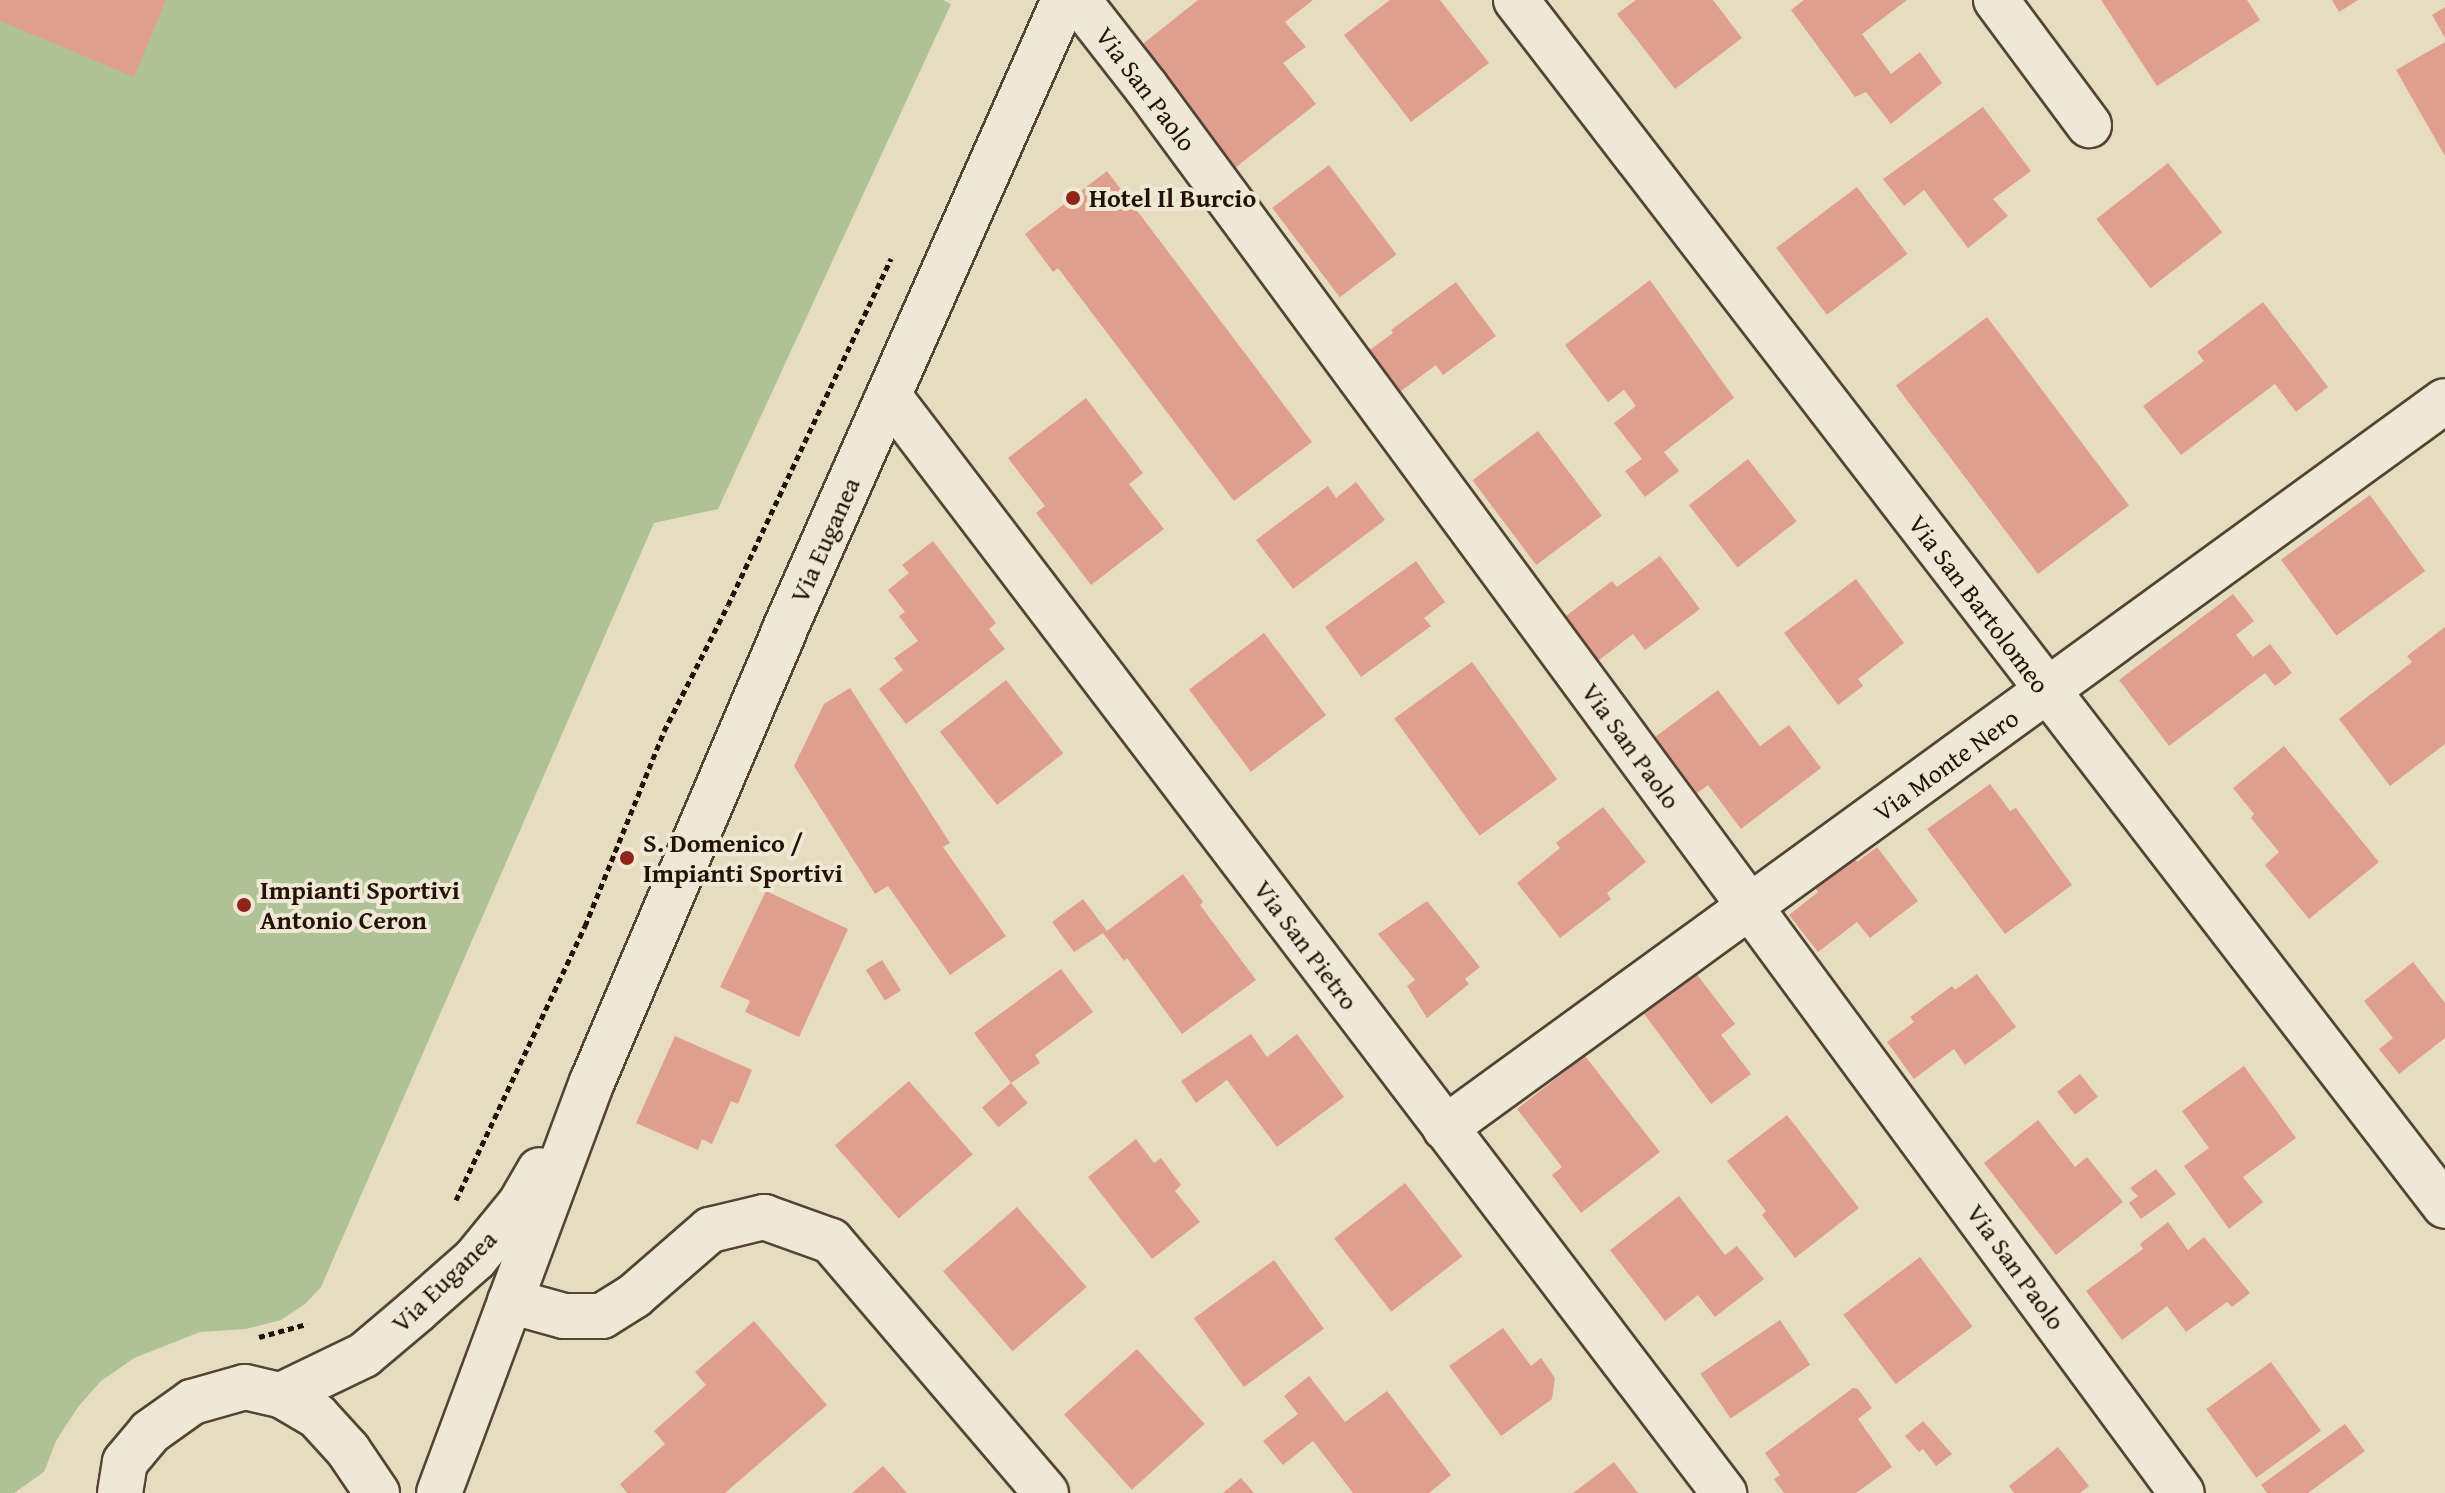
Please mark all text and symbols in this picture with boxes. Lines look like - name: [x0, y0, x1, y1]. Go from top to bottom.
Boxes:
- street label: Via San Paolo: [1089, 21, 1203, 157]
- place label: Hotel Il Burcio: [1089, 182, 1256, 214]
- marker: Hotel Il Burcio: [1064, 189, 1082, 207]
- street label: Via Euganea: [784, 473, 866, 607]
- street label: Via San Bartolomeo: [1902, 509, 2056, 699]
- street label: Via San Paolo: [1575, 677, 1687, 815]
- street label: Via Monte Nero: [1867, 702, 2025, 828]
- place label: S. Domenico / Impianti Sportivi: [643, 827, 843, 888]
- marker: S. Domenico / Impianti Sportivi: [618, 849, 636, 867]
- place label: Impianti Sportivi Antonio Ceron: [260, 874, 460, 936]
- street label: Via San Pietro: [1247, 874, 1365, 1016]
- marker: Impianti Sportivi Antonio Ceron: [235, 896, 253, 914]
- street label: Via San Paolo: [1960, 1198, 2072, 1336]
- street label: Via Euganea: [385, 1223, 503, 1339]

